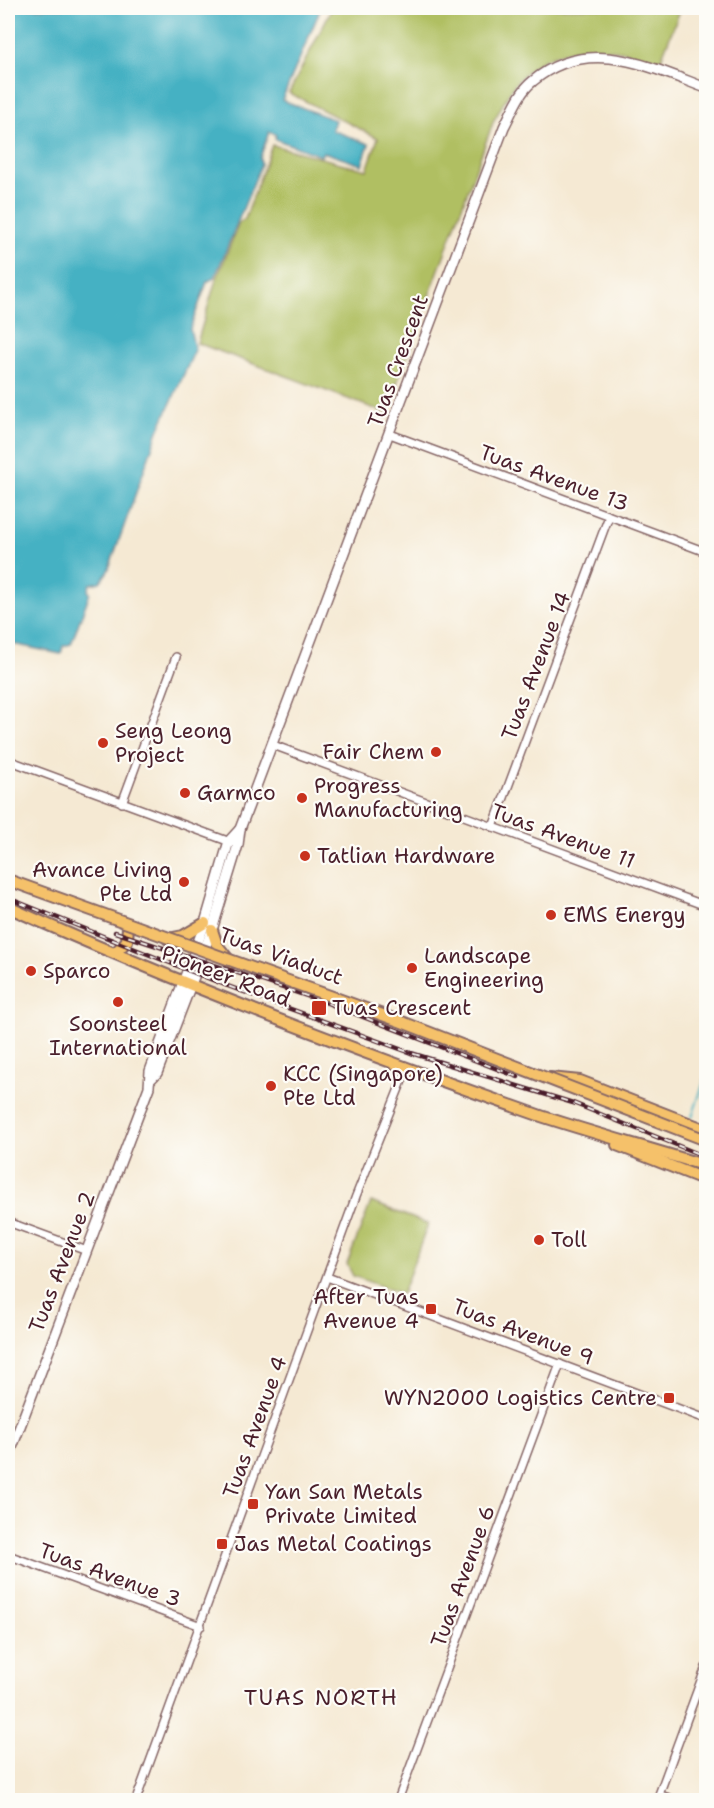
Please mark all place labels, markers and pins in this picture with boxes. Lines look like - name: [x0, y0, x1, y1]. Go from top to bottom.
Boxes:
- place label: Seng Leong Project: [115, 717, 232, 769]
- marker: Seng Leong Project: [96, 736, 110, 750]
- place label: Fair Chem: [322, 738, 424, 766]
- marker: Fair Chem: [429, 745, 443, 759]
- place label: Progress Manufacturing: [314, 772, 463, 824]
- place label: Garmco: [197, 779, 276, 807]
- marker: Garmco: [178, 786, 192, 800]
- marker: Progress Manufacturing: [295, 791, 309, 805]
- place label: Tatlian Hardware: [317, 842, 495, 870]
- marker: Tatlian Hardware: [298, 849, 312, 863]
- place label: Avance Living Pte Ltd: [32, 856, 172, 908]
- marker: Avance Living Pte Ltd: [177, 875, 191, 889]
- place label: EMS Energy: [563, 901, 686, 929]
- marker: EMS Energy: [544, 908, 558, 922]
- place label: Landscape Engineering: [424, 942, 544, 994]
- place label: Sparco: [43, 957, 110, 985]
- marker: Landscape Engineering: [405, 961, 419, 975]
- marker: Sparco: [24, 964, 38, 978]
- place label: Tuas Crescent: [332, 994, 471, 1022]
- marker: Soonsteel International: [111, 995, 125, 1009]
- marker: Tuas Crescent: [310, 999, 328, 1017]
- place label: Soonsteel International: [49, 1010, 188, 1062]
- place label: KCC (Singapore) Pte Ltd: [283, 1060, 443, 1112]
- marker: KCC (Singapore) Pte Ltd: [264, 1079, 278, 1093]
- place label: Toll: [551, 1226, 587, 1254]
- marker: Toll: [532, 1233, 546, 1247]
- place label: After Tuas Avenue 4: [313, 1283, 419, 1335]
- marker: After Tuas Avenue 4: [424, 1302, 438, 1316]
- place label: WYN2000 Logistics Centre: [384, 1384, 657, 1412]
- marker: WYN2000 Logistics Centre: [662, 1391, 676, 1405]
- place label: Yan San Metals Private Limited: [265, 1478, 423, 1530]
- marker: Yan San Metals Private Limited: [246, 1497, 260, 1511]
- place label: Jas Metal Coatings: [234, 1530, 432, 1558]
- marker: Jas Metal Coatings: [215, 1537, 229, 1551]

